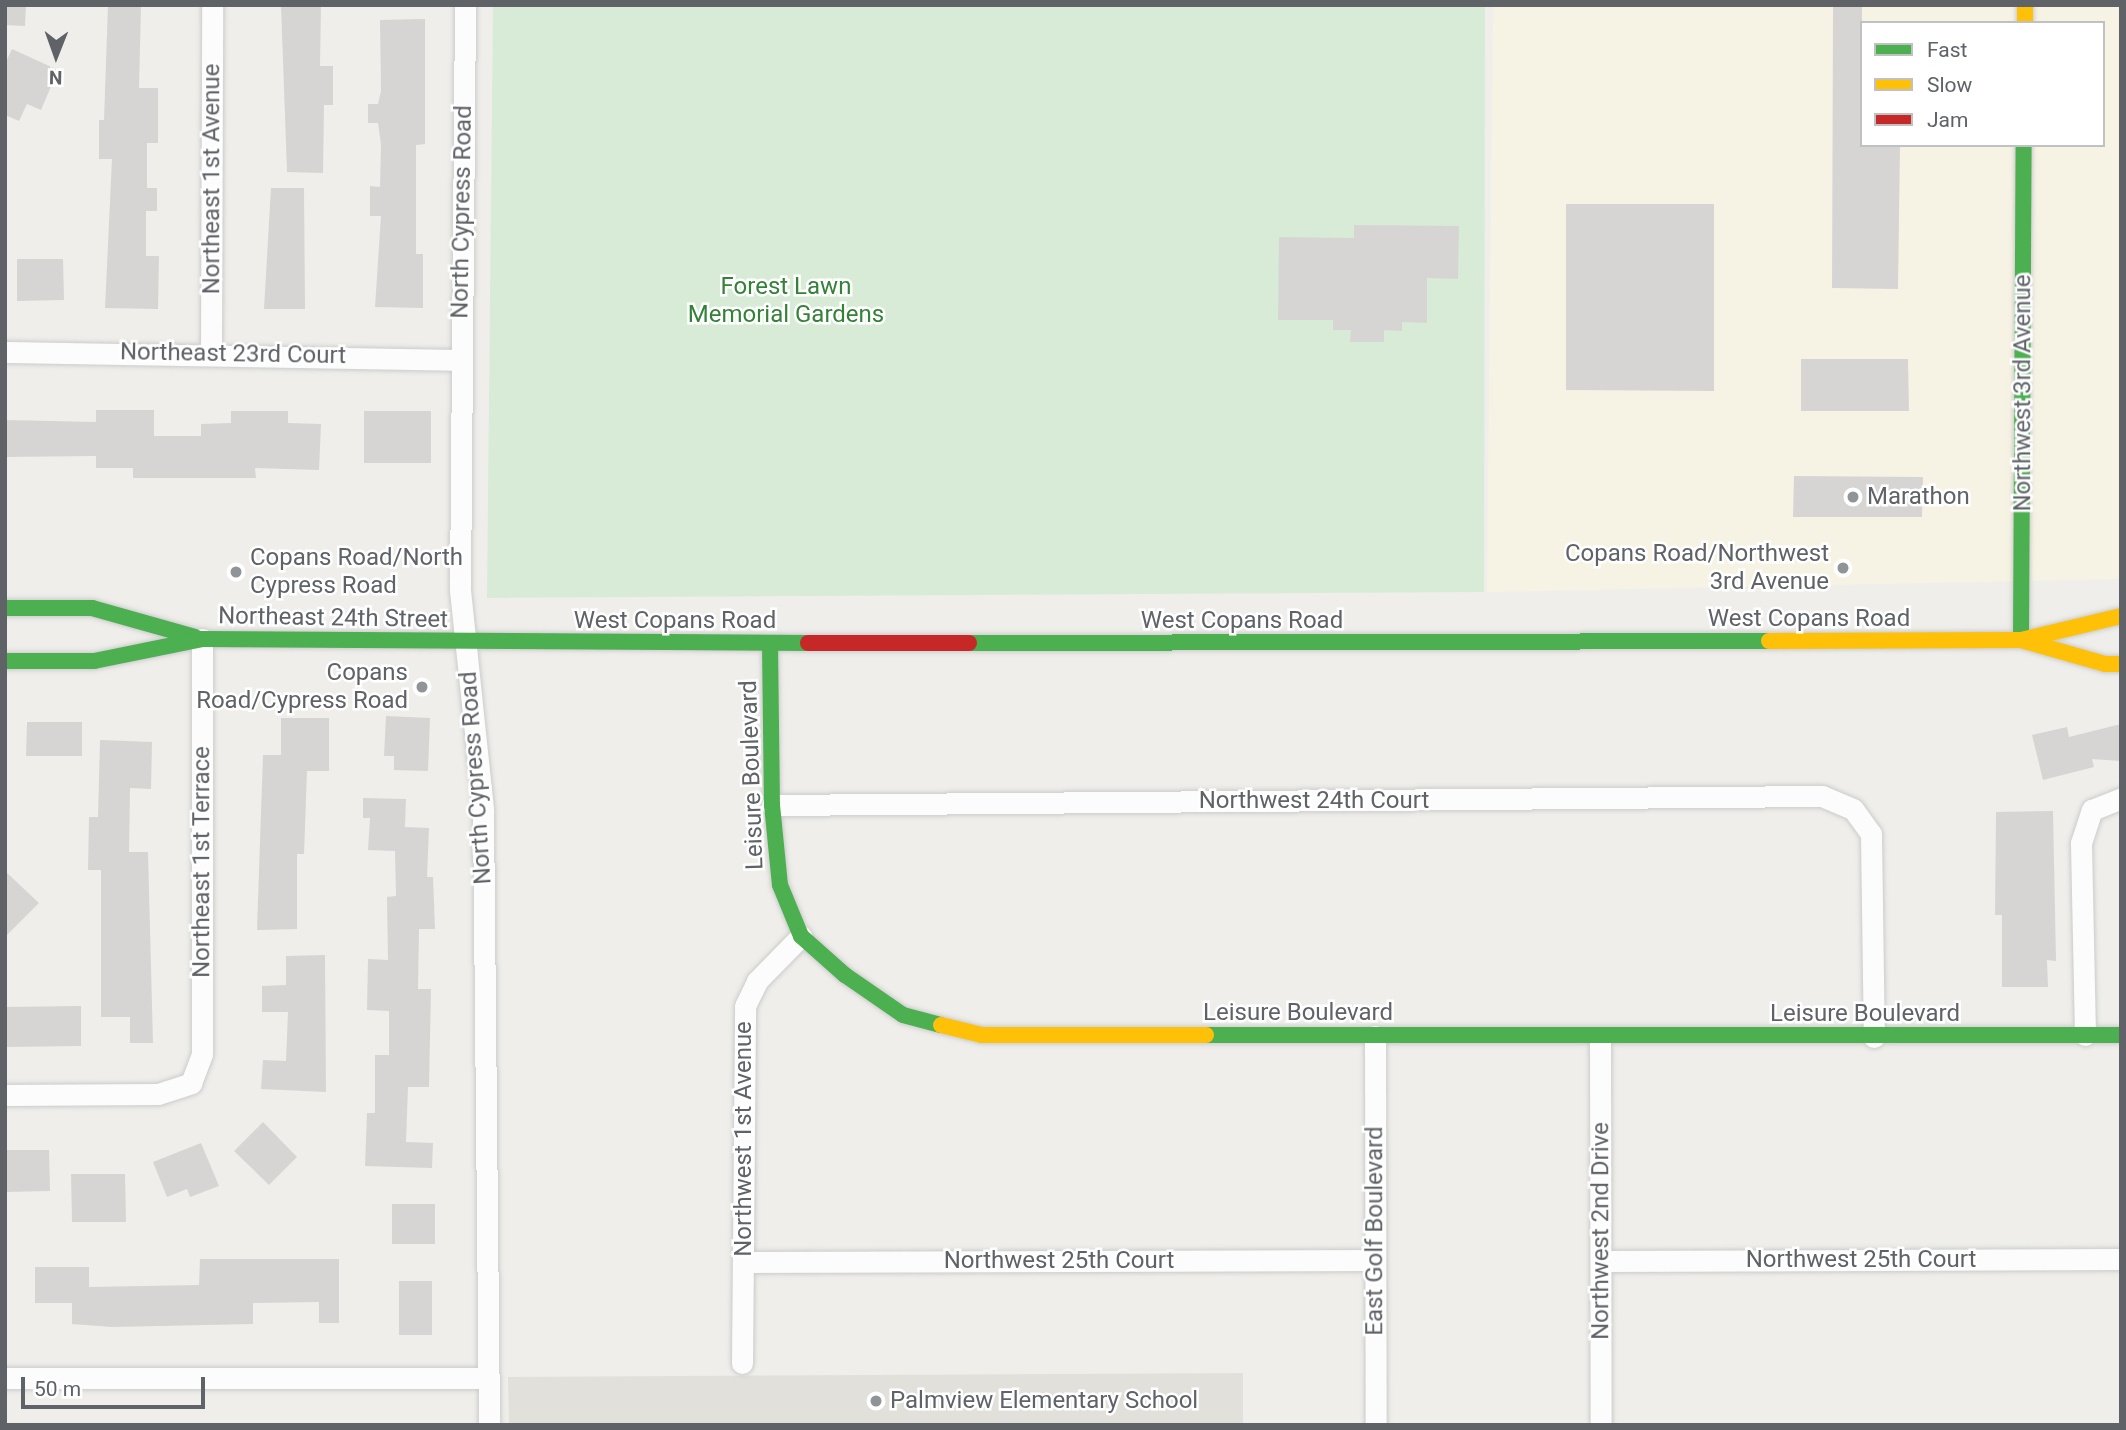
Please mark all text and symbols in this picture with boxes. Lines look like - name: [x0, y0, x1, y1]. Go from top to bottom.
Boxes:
- north arrow: [21, 21, 91, 91]
- legend: [1860, 21, 2105, 147]
- text: Fast: [1927, 38, 1967, 62]
- street label: Northeast 1st Avenue: [198, 64, 226, 294]
- text: N: [49, 66, 63, 89]
- text: Slow: [1927, 73, 1972, 97]
- street label: North Cypress Road: [446, 105, 478, 319]
- text: Jam: [1927, 108, 1968, 132]
- park label: Forest Lawn Memorial Gardens: [688, 273, 884, 329]
- street label: Northwest 3rd Avenue: [2009, 275, 2037, 511]
- street label: Northeast 23rd Court: [120, 338, 346, 370]
- place label: Marathon: [1867, 483, 1970, 511]
- marker: Marathon: [1845, 489, 1861, 505]
- place label: Copans Road/Northwest 3rd Avenue: [1565, 540, 1829, 596]
- place label: Copans Road/North Cypress Road: [250, 544, 463, 600]
- marker: Copans Road/Northwest 3rd Avenue: [1835, 560, 1851, 576]
- marker: Copans Road/North Cypress Road: [228, 564, 244, 580]
- street label: Northeast 24th Street: [218, 602, 448, 634]
- street label: West Copans Road: [1708, 605, 1910, 633]
- street label: West Copans Road: [574, 607, 776, 635]
- street label: West Copans Road: [1141, 607, 1343, 635]
- place label: Copans Road/Cypress Road: [196, 659, 408, 715]
- street label: North Cypress Road: [454, 671, 498, 885]
- marker: Copans Road/Cypress Road: [414, 679, 430, 695]
- street label: Leisure Boulevard: [734, 680, 770, 870]
- street label: Northeast 1st Terrace: [188, 746, 216, 978]
- street label: Northwest 24th Court: [1199, 787, 1429, 815]
- street label: Leisure Boulevard: [1203, 999, 1393, 1027]
- street label: Leisure Boulevard: [1770, 1000, 1960, 1028]
- street label: Northwest 1st Avenue: [730, 1021, 758, 1257]
- street label: Northwest 2nd Drive: [1587, 1122, 1615, 1340]
- street label: East Golf Boulevard: [1361, 1126, 1389, 1336]
- street label: Northwest 25th Court: [1746, 1246, 1976, 1274]
- street label: Northwest 25th Court: [944, 1247, 1174, 1275]
- scale bar: [24, 1364, 208, 1408]
- text: 50 m: [34, 1377, 81, 1401]
- place label: Palmview Elementary School: [890, 1387, 1198, 1415]
- marker: Palmview Elementary School: [868, 1393, 884, 1409]

